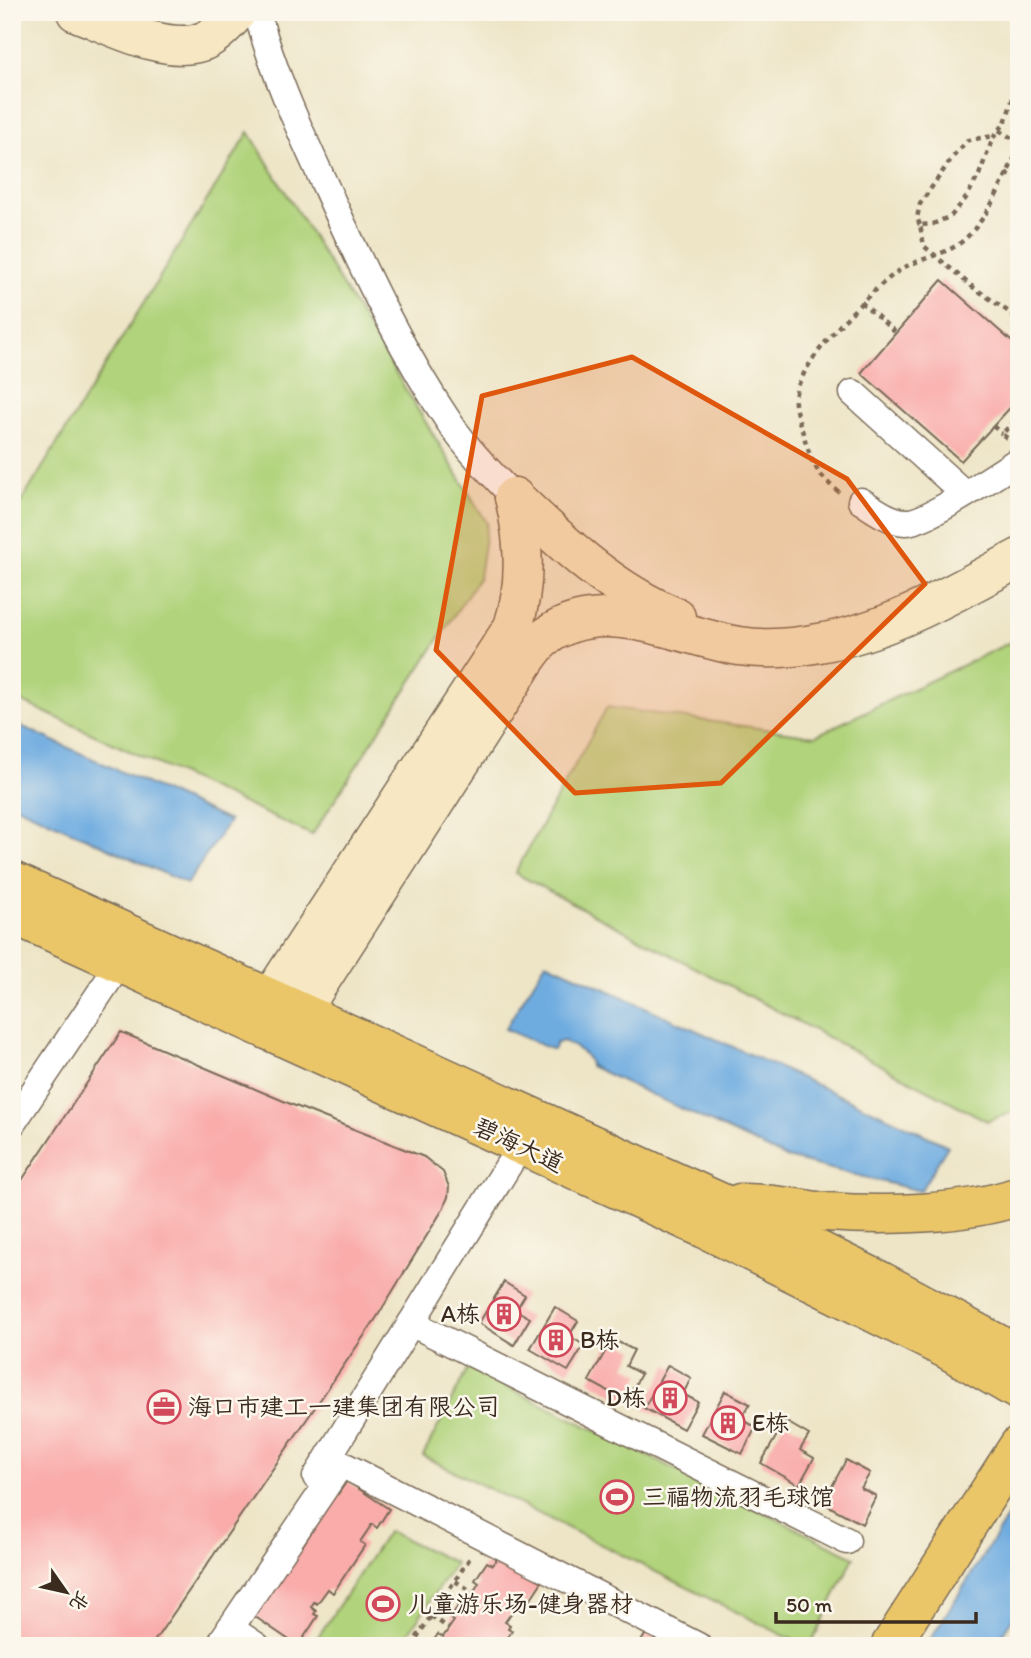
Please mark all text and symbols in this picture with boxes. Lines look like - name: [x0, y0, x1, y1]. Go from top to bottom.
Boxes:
- street label: 碧海大道: [470, 1111, 569, 1178]
- building icon: A栋: [485, 1295, 523, 1333]
- place label: A栋: [441, 1299, 480, 1328]
- building icon: B栋: [537, 1321, 575, 1359]
- place label: B栋: [580, 1325, 620, 1354]
- building icon: D栋: [651, 1379, 689, 1417]
- place label: D栋: [606, 1383, 646, 1412]
- office icon: 海口市建工一建集团有限公司: [145, 1388, 183, 1426]
- place label: 海口市建工一建集团有限公司: [188, 1392, 500, 1421]
- building icon: E栋: [709, 1404, 747, 1442]
- place label: E栋: [752, 1408, 789, 1437]
- sports icon: 三福物流羽毛球馆: [598, 1478, 636, 1516]
- place label: 三福物流羽毛球馆: [642, 1482, 834, 1511]
- north arrow: [32, 1556, 102, 1626]
- scale bar: [776, 1581, 975, 1625]
- sports icon: 儿童游乐场-健身器材: [364, 1585, 402, 1623]
- text: 北: [65, 1587, 95, 1616]
- place label: 儿童游乐场-健身器材: [408, 1589, 634, 1618]
- text: 50 m: [786, 1592, 833, 1617]

